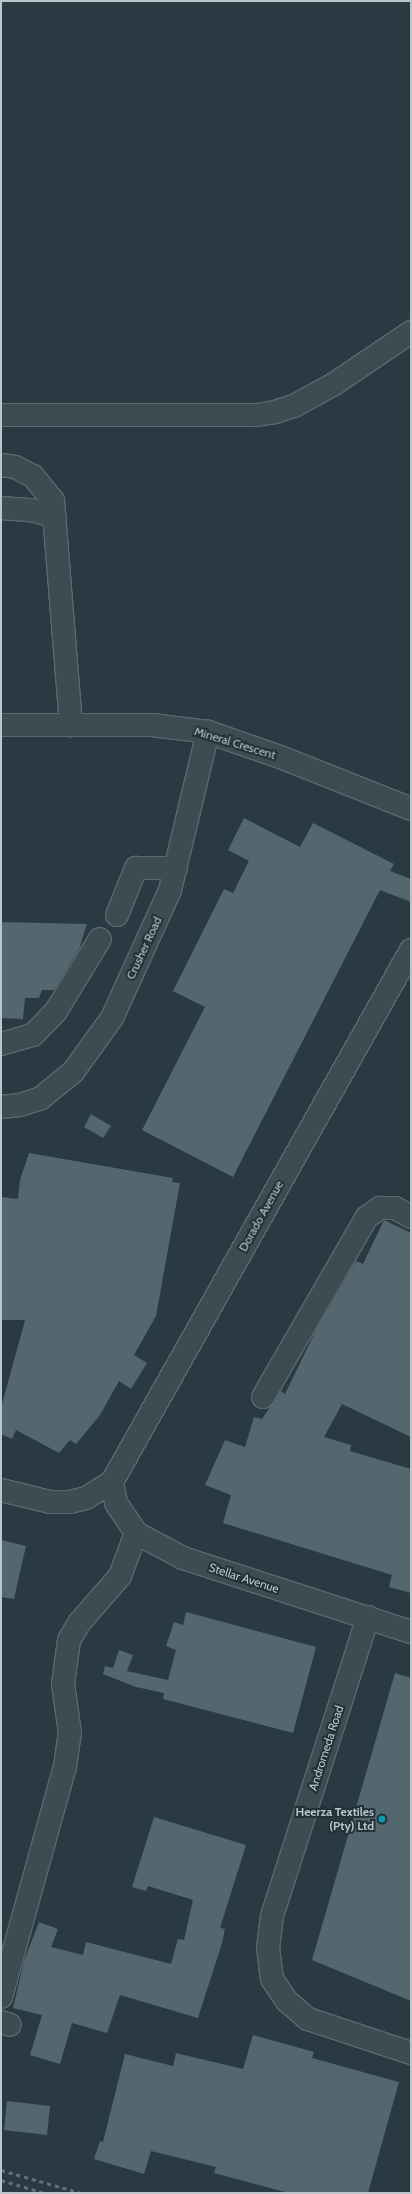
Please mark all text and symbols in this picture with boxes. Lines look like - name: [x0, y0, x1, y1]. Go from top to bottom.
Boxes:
- street label: Mineral Crescent: [193, 724, 277, 762]
- street label: Crusher Road: [123, 914, 165, 982]
- street label: Dorado Avenue: [236, 1178, 286, 1254]
- street label: Stellar Avenue: [207, 1560, 281, 1596]
- street label: Andromeda Road: [305, 1704, 347, 1792]
- place label: Heerza Textiles (Pty) Ltd: [296, 1805, 374, 1833]
- marker: Heerza Textiles (Pty) Ltd: [377, 1814, 387, 1824]

